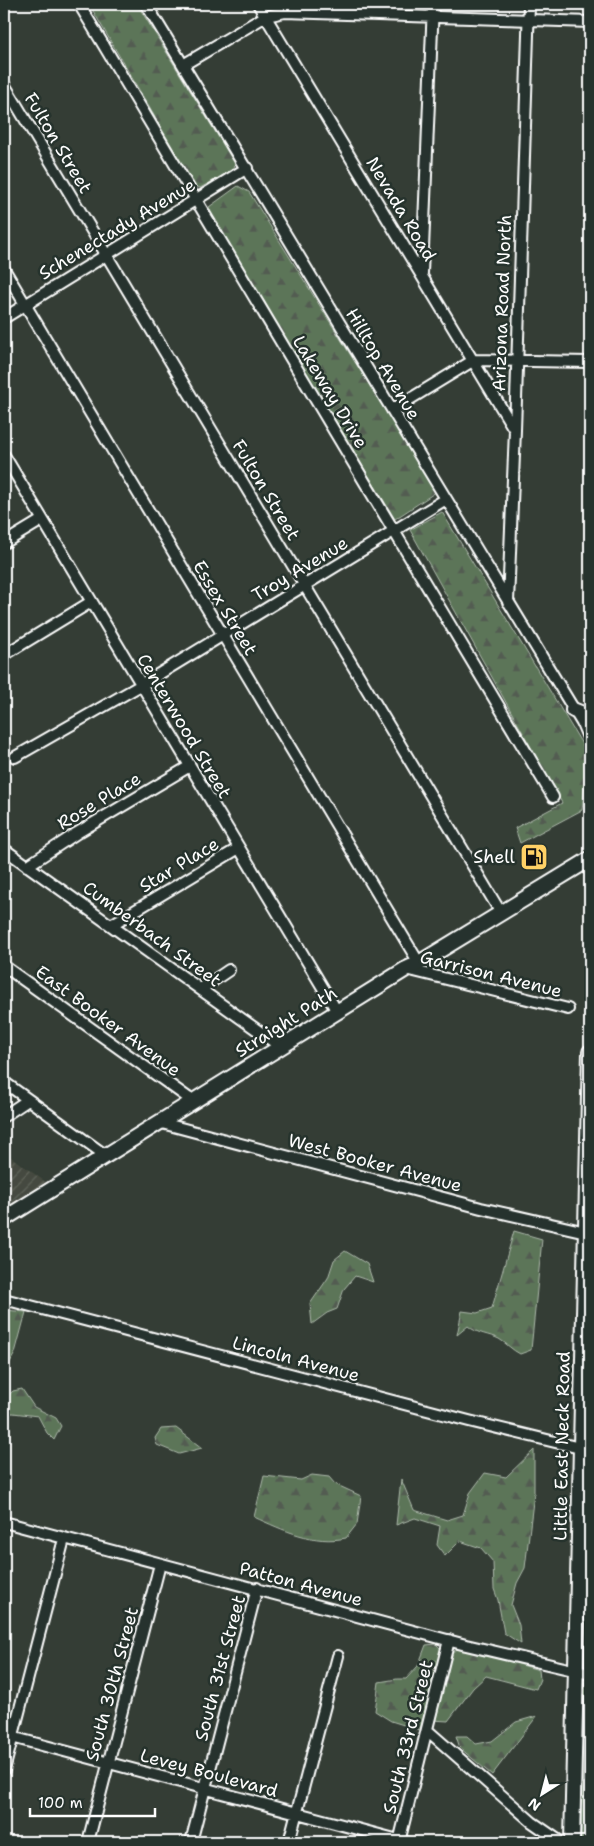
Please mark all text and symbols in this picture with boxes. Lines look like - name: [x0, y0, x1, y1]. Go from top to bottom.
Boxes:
- street label: Fulton Street: [19, 88, 98, 198]
- street label: Nevada Road: [360, 152, 442, 266]
- street label: Schenectady Avenue: [34, 173, 200, 285]
- street label: Arizona Road North: [487, 214, 517, 392]
- street label: Hilltop Avenue: [340, 304, 426, 424]
- street label: Lakeway Drive: [287, 331, 373, 453]
- street label: Fulton Street: [227, 435, 306, 545]
- street label: Troy Avenue: [248, 531, 352, 607]
- street label: Essex Street: [187, 556, 263, 660]
- street label: Centerwood Street: [131, 649, 237, 803]
- street label: Rose Place: [53, 767, 145, 835]
- street label: Star Place: [135, 832, 223, 898]
- fuel station icon: Shell: [519, 842, 549, 872]
- place label: Shell: [473, 845, 516, 869]
- street label: Cumberbach Street: [78, 876, 226, 992]
- street label: Garrison Avenue: [418, 945, 564, 1003]
- street label: East Booker Avenue: [30, 960, 186, 1082]
- street label: Straight Path: [230, 981, 342, 1063]
- street label: West Booker Avenue: [285, 1128, 465, 1198]
- street label: Lincoln Avenue: [230, 1330, 362, 1388]
- street label: Little East Neck Road: [548, 1351, 576, 1541]
- street label: Patton Avenue: [237, 1556, 365, 1612]
- street label: South 31st Street: [189, 1592, 251, 1744]
- street label: South 30th Street: [80, 1604, 144, 1764]
- street label: South 33rd Street: [377, 1657, 439, 1816]
- street label: Levey Boulevard: [137, 1743, 281, 1803]
- north arrow: [516, 1768, 566, 1818]
- scale bar: [30, 1786, 155, 1818]
- text: 100 m: [38, 1793, 83, 1813]
- text: N: [525, 1794, 544, 1815]

